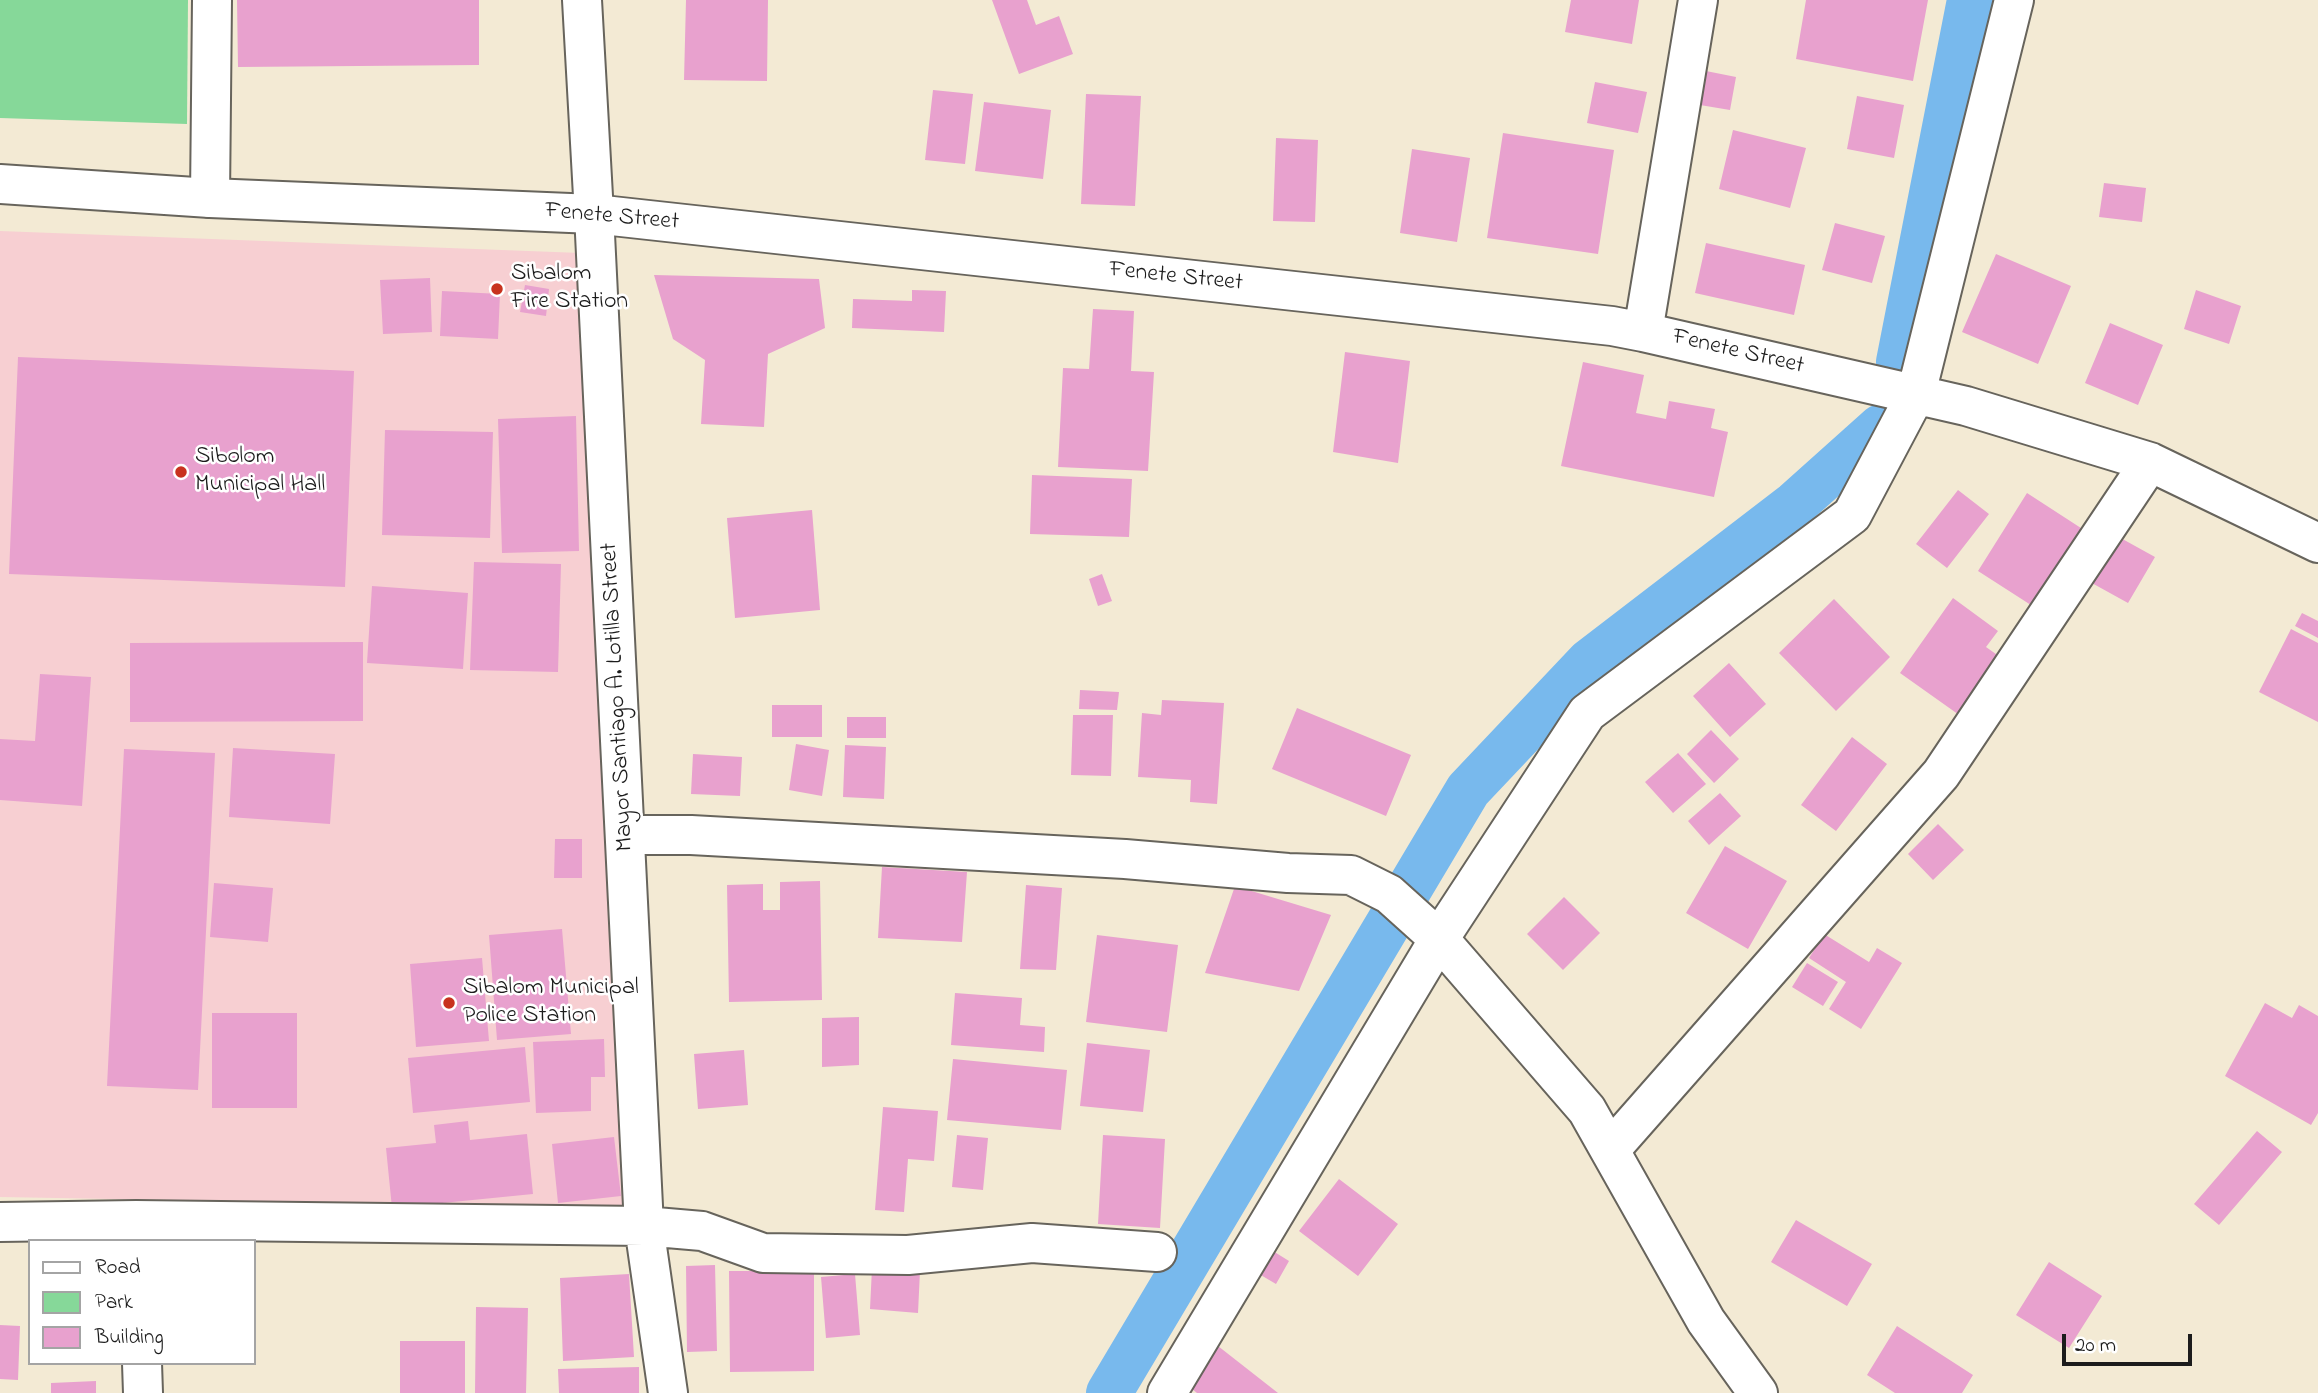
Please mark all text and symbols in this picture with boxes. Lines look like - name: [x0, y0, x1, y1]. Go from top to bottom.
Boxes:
- street label: Fenete Street: [544, 198, 680, 238]
- street label: Fenete Street: [1108, 257, 1244, 299]
- place label: Sibalom Fire Station: [511, 261, 628, 317]
- marker: Sibalom Fire Station: [489, 281, 505, 297]
- street label: Fenete Street: [1669, 324, 1807, 382]
- place label: Sibolom Municipal Hall: [195, 444, 325, 500]
- marker: Sibolom Municipal Hall: [173, 464, 189, 480]
- street label: Mayor Santiago A. Lotilla Street: [597, 542, 641, 852]
- place label: Sibalom Municipal Police Station: [463, 975, 639, 1031]
- marker: Sibalom Municipal Police Station: [441, 995, 457, 1011]
- legend: [28, 1239, 256, 1365]
- text: Road: [95, 1253, 141, 1283]
- text: Park: [95, 1288, 133, 1318]
- scale bar: [2066, 1320, 2196, 1364]
- text: Building: [95, 1323, 164, 1353]
- text: 20 m: [2075, 1331, 2116, 1361]

